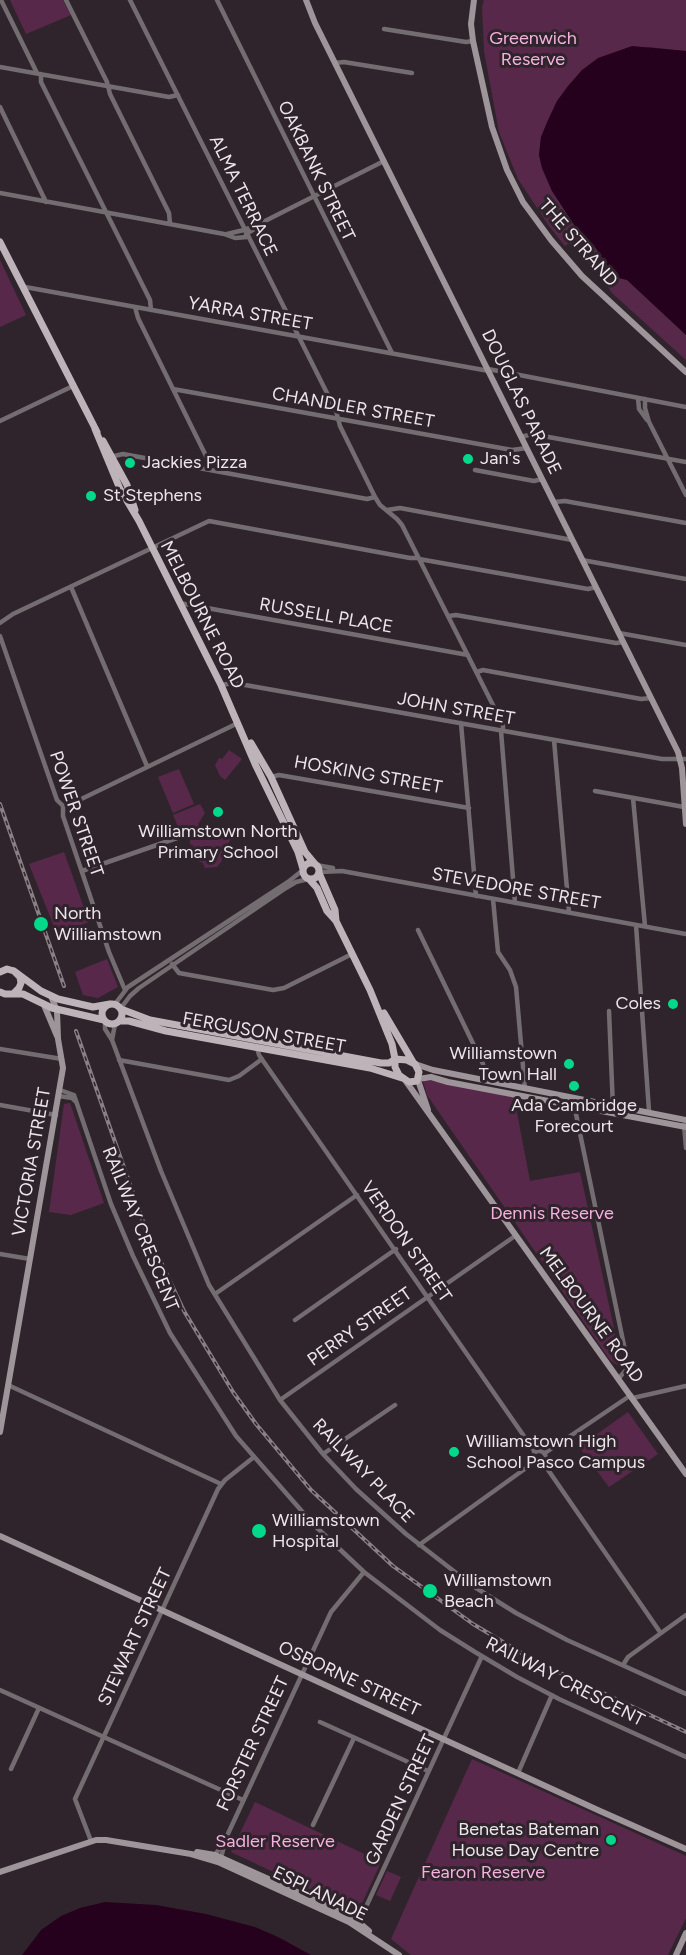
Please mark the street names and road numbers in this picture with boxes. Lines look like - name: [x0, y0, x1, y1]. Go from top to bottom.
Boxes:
- street label: OAKBANK STREET: [273, 97, 359, 245]
- street label: ALMA TERRACE: [204, 132, 282, 260]
- street label: THE STRAND: [534, 195, 622, 291]
- street label: YARRA STREET: [186, 292, 314, 336]
- street label: DOUGLAS PARADE: [476, 326, 566, 478]
- street label: CHANDLER STREET: [270, 383, 436, 433]
- street label: MELBOURNE ROAD: [155, 537, 249, 693]
- street label: RUSSELL PLACE: [258, 594, 394, 638]
- street label: JOHN STREET: [396, 688, 516, 730]
- street label: POWER STREET: [44, 748, 108, 880]
- street label: HOSKING STREET: [292, 751, 444, 799]
- street label: STEVEDORE STREET: [430, 864, 602, 914]
- street label: FERGUSON STREET: [181, 1008, 347, 1058]
- street label: VICTORIA STREET: [8, 1086, 56, 1238]
- street label: RAILWAY CRESCENT: [97, 1144, 183, 1314]
- street label: VERDON STREET: [356, 1177, 456, 1307]
- street label: MELBOURNE ROAD: [534, 1243, 648, 1387]
- street label: PERRY STREET: [304, 1283, 416, 1371]
- street label: RAILWAY PLACE: [308, 1414, 418, 1528]
- street label: STEWART STREET: [94, 1565, 176, 1709]
- street label: RAILWAY CRESCENT: [482, 1633, 648, 1731]
- street label: OSBORNE STREET: [275, 1637, 423, 1721]
- street label: FORSTER STREET: [212, 1673, 294, 1815]
- street label: GARDEN STREET: [361, 1731, 441, 1869]
- street label: ESPLANADE: [269, 1862, 371, 1926]

